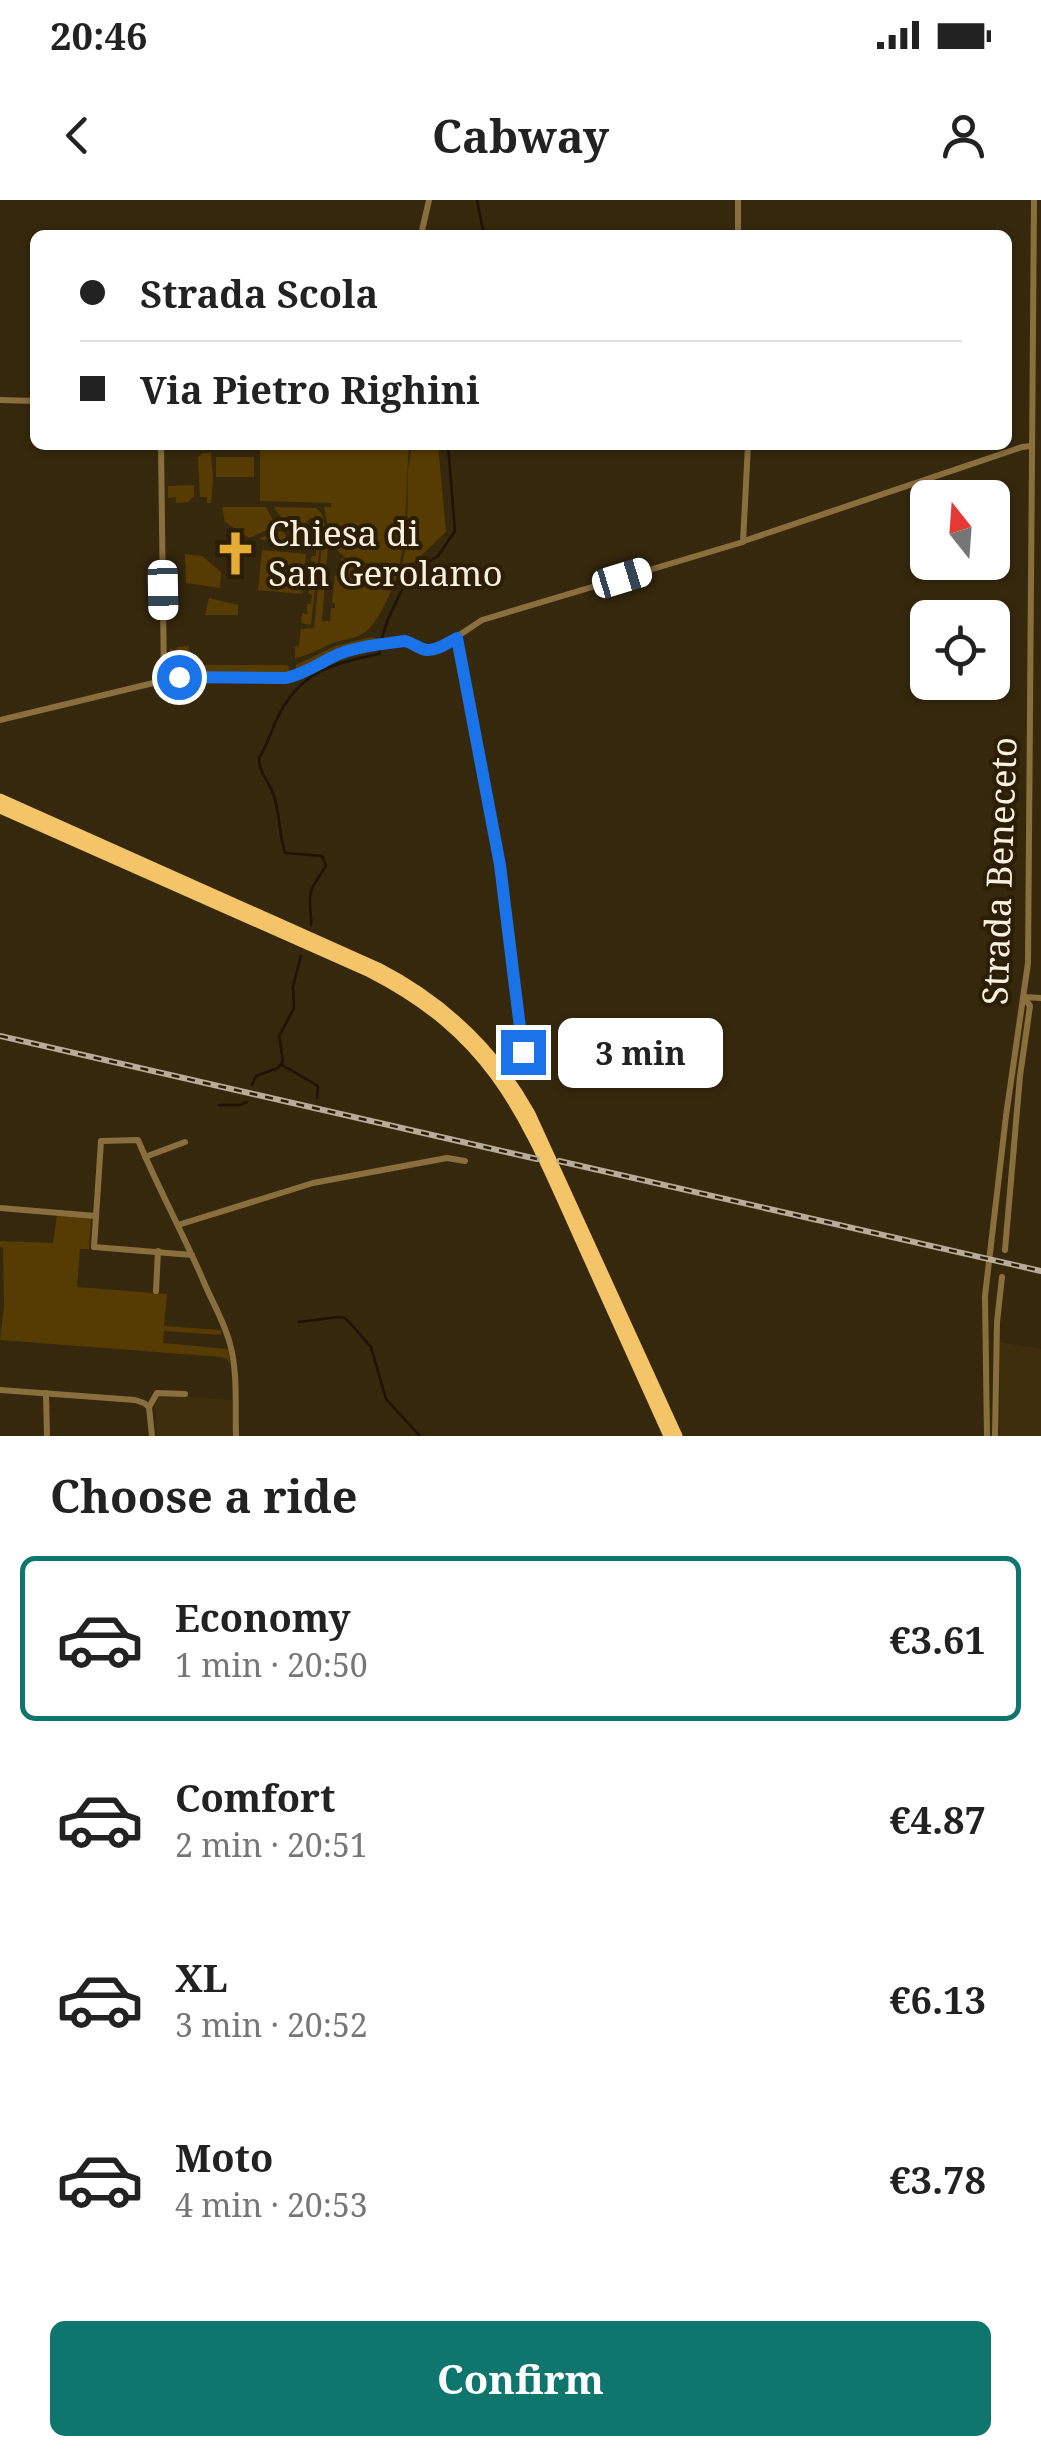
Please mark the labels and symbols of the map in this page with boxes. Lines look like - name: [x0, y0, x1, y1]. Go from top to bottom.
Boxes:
- north arrow: [910, 480, 1010, 580]
- place label: Chiesa di San Gerolamo: [268, 509, 503, 596]
- church icon: Chiesa di San Gerolamo: [211, 530, 259, 578]
- car: [589, 555, 655, 601]
- car: [147, 560, 179, 620]
- route start: [157, 655, 202, 700]
- street label: Strada Beneceto: [970, 736, 1027, 1006]
- callout: 3 min: [558, 1017, 723, 1087]
- route end: [501, 1030, 546, 1075]

